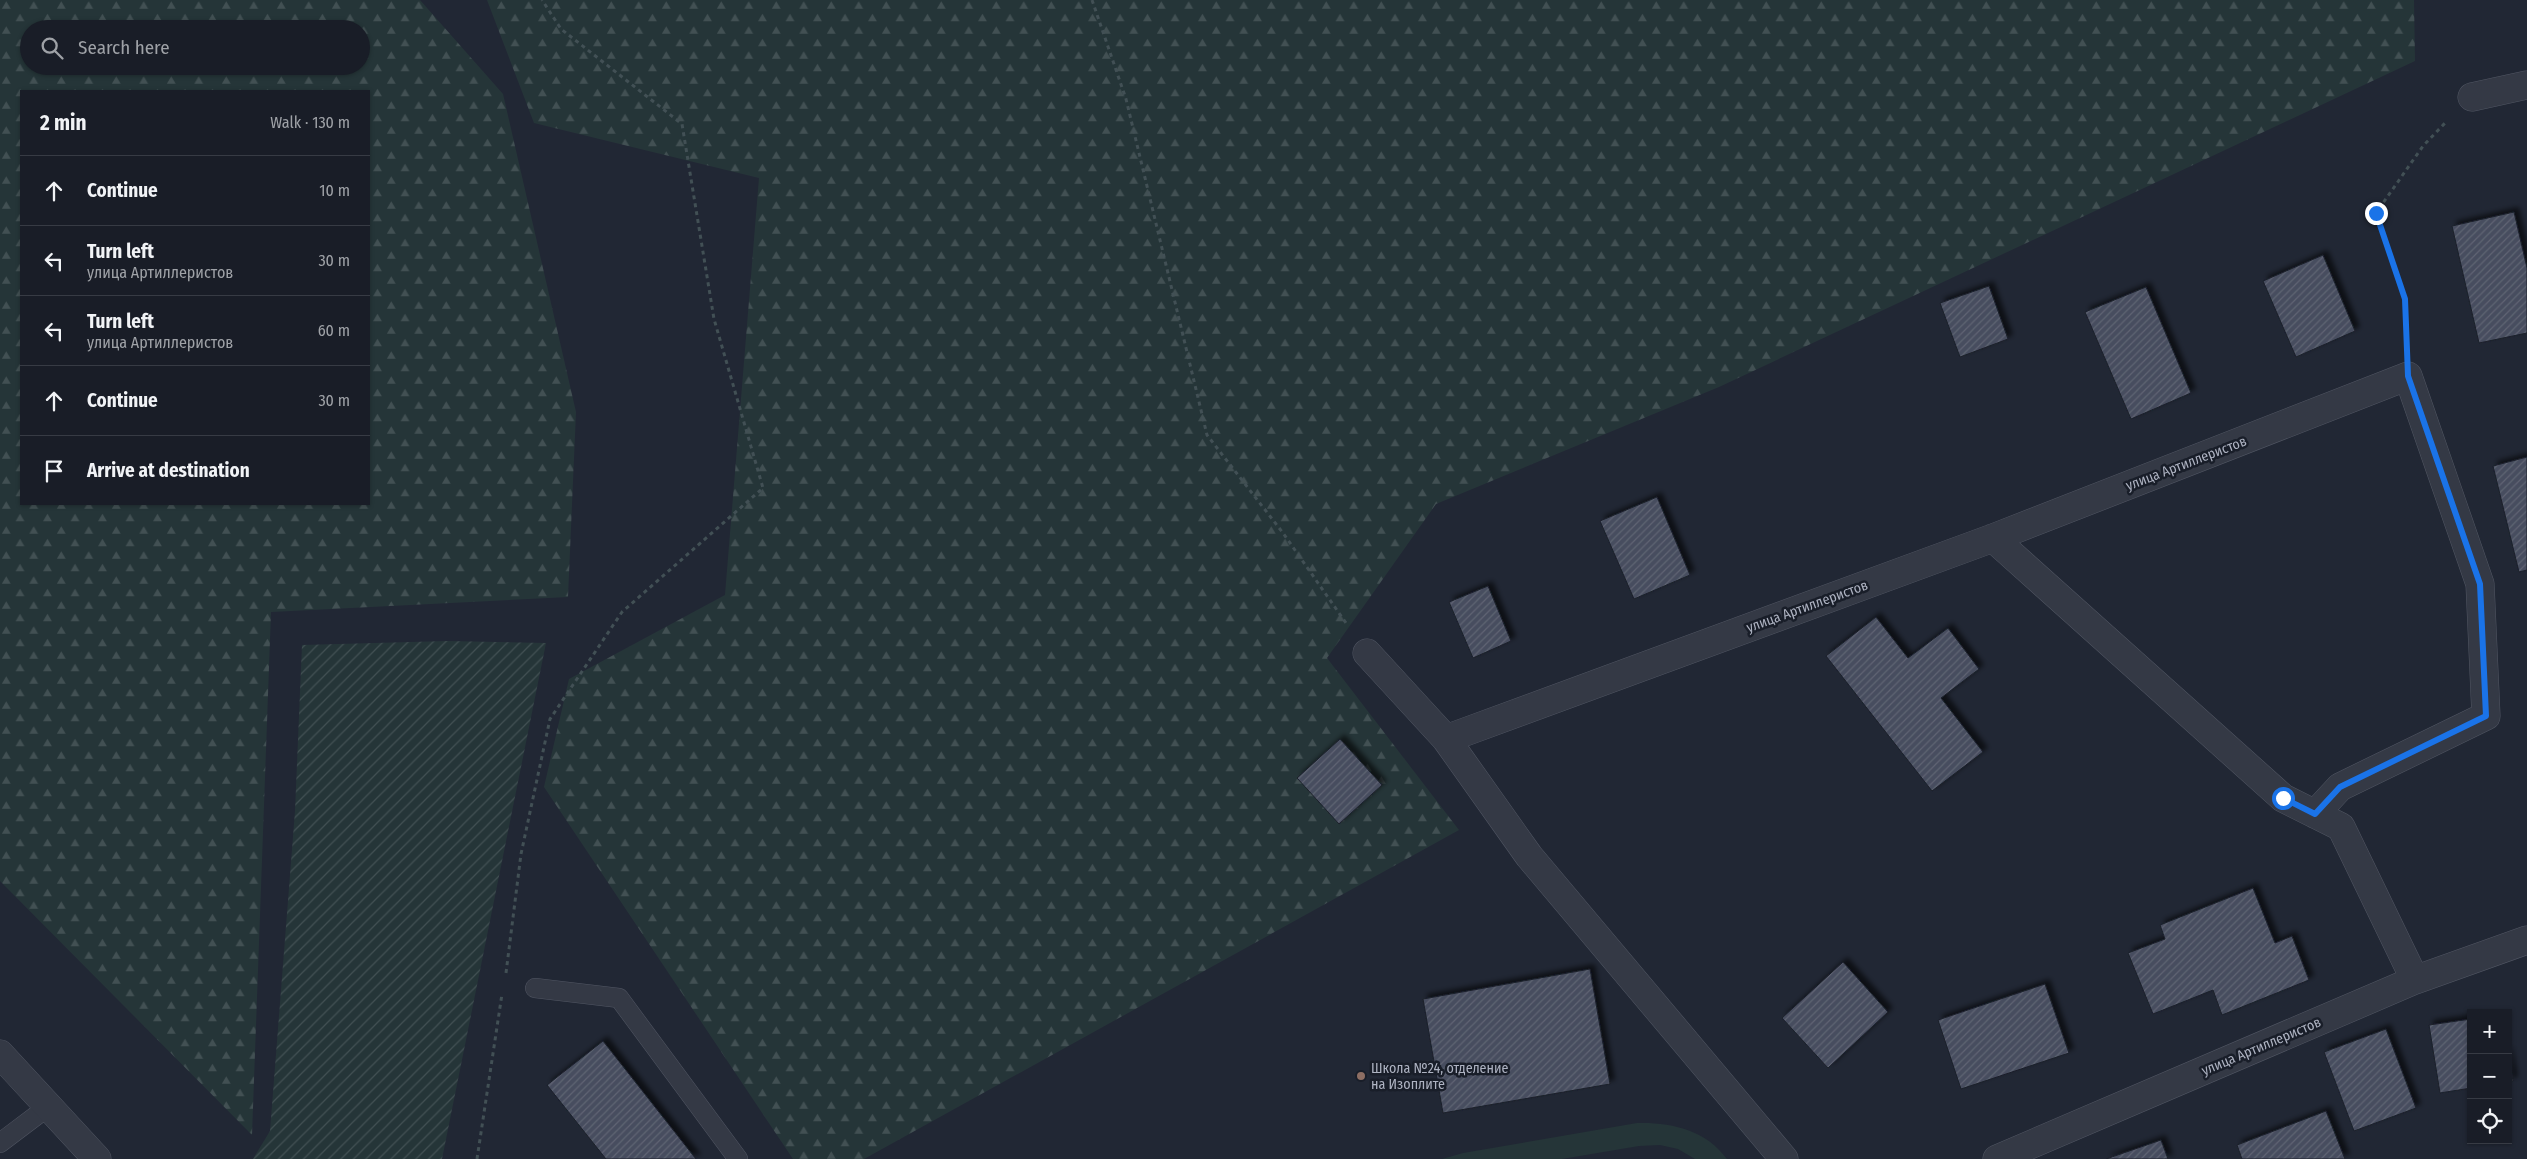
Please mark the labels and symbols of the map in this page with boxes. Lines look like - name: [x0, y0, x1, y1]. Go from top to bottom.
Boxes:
- route end: [2365, 202, 2388, 225]
- street label: улица Артиллеристов: [2123, 433, 2249, 494]
- street label: улица Артиллеристов: [1744, 577, 1870, 636]
- route start: [2272, 787, 2295, 810]
- street label: улица Артиллеристов: [2199, 1014, 2323, 1079]
- place label: Школа №24, отделение на Изоплите: [1371, 1060, 1509, 1093]
- marker: Школа №24, отделение на Изоплите: [1355, 1070, 1367, 1082]

